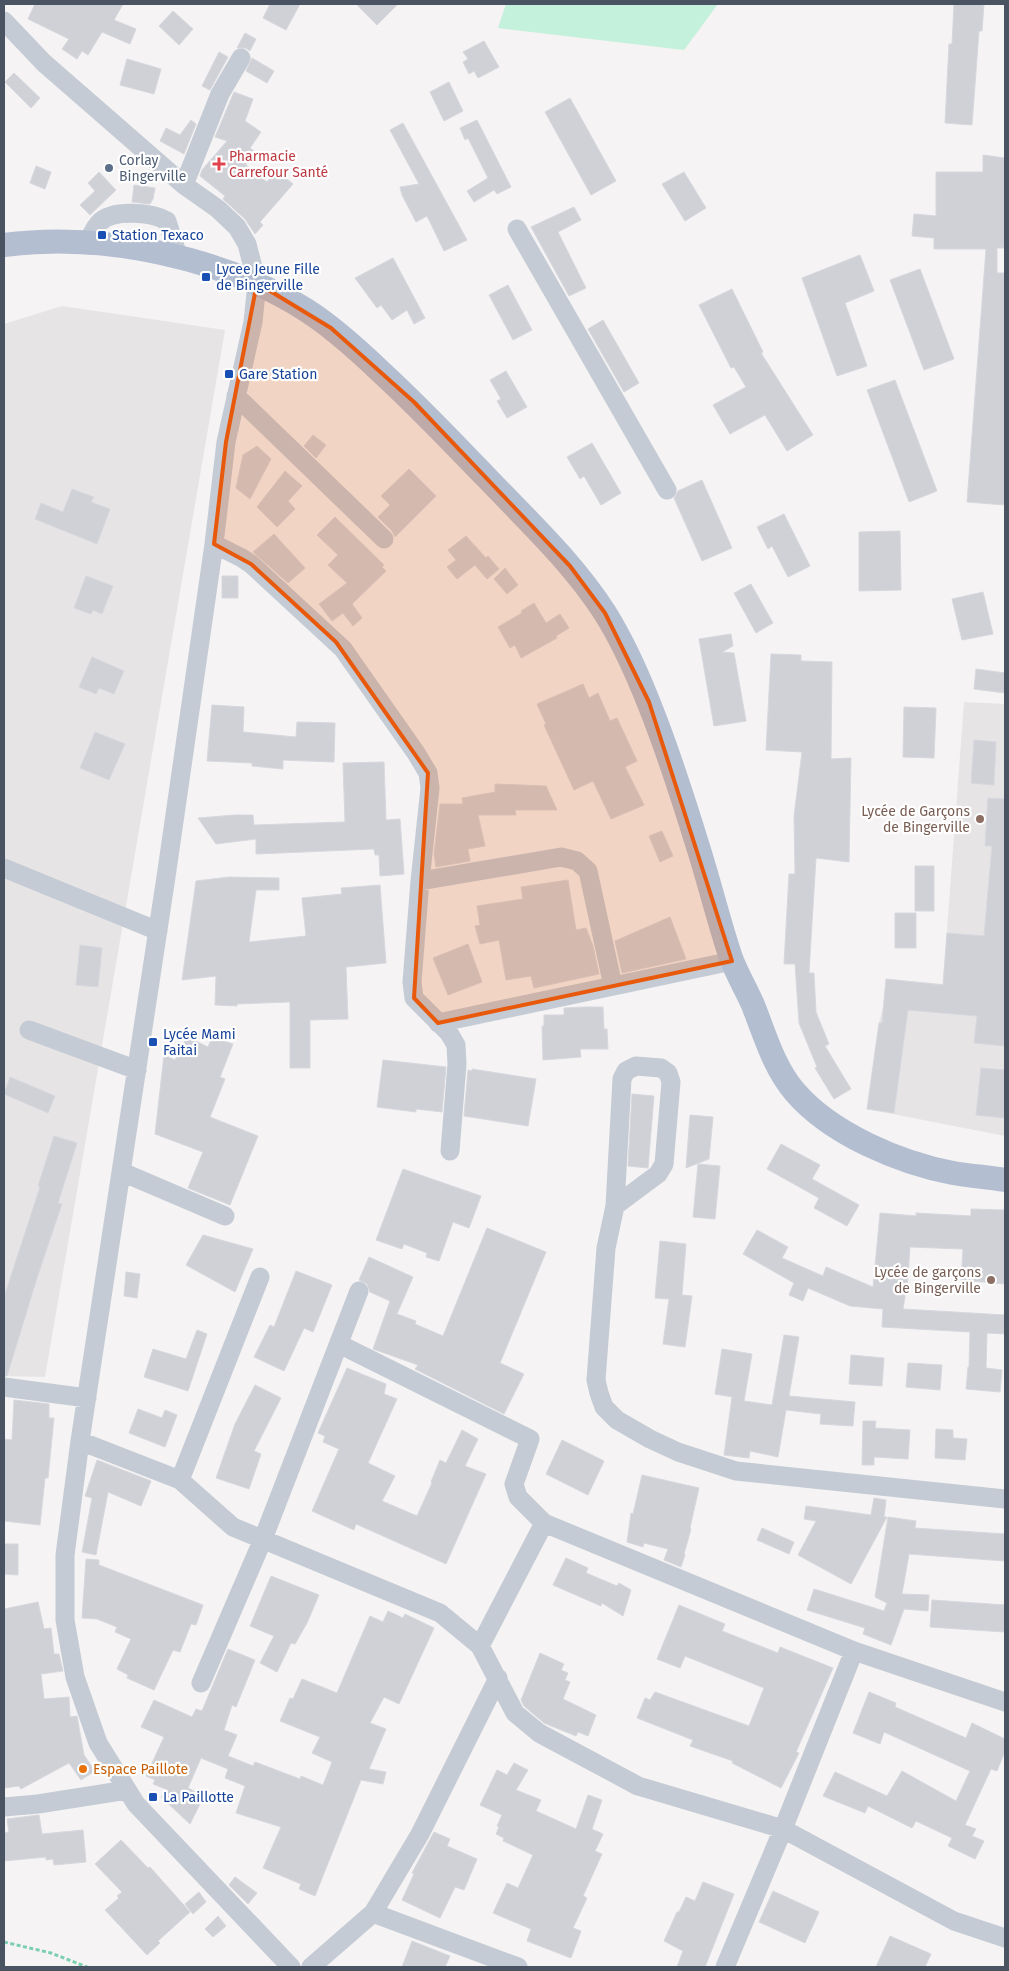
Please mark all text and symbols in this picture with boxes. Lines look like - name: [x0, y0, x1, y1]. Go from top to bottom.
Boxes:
- place label: Pharmacie Carrefour Santé: [229, 148, 328, 181]
- place label: Corlay Bingerville: [119, 152, 186, 185]
- marker: Pharmacie Carrefour Santé: [213, 158, 225, 170]
- marker: Corlay Bingerville: [103, 162, 115, 174]
- place label: Station Texaco: [112, 227, 204, 244]
- marker: Station Texaco: [96, 229, 108, 241]
- place label: Lycee Jeune Fille de Bingerville: [216, 261, 320, 294]
- marker: Lycee Jeune Fille de Bingerville: [200, 271, 212, 283]
- place label: Gare Station: [239, 366, 317, 383]
- marker: Gare Station: [223, 368, 235, 380]
- place label: Lycée de Garçons de Bingerville: [861, 803, 970, 836]
- marker: Lycée de Garçons de Bingerville: [974, 813, 986, 825]
- place label: Lycée Mami Faitai: [163, 1026, 236, 1059]
- marker: Lycée Mami Faitai: [147, 1036, 159, 1048]
- place label: Lycée de garçons de Bingerville: [874, 1264, 981, 1297]
- marker: Lycée de garçons de Bingerville: [985, 1274, 997, 1286]
- place label: Espace Paillote: [93, 1761, 188, 1778]
- marker: Espace Paillote: [77, 1763, 89, 1775]
- place label: La Paillotte: [163, 1789, 234, 1806]
- marker: La Paillotte: [147, 1791, 159, 1803]

